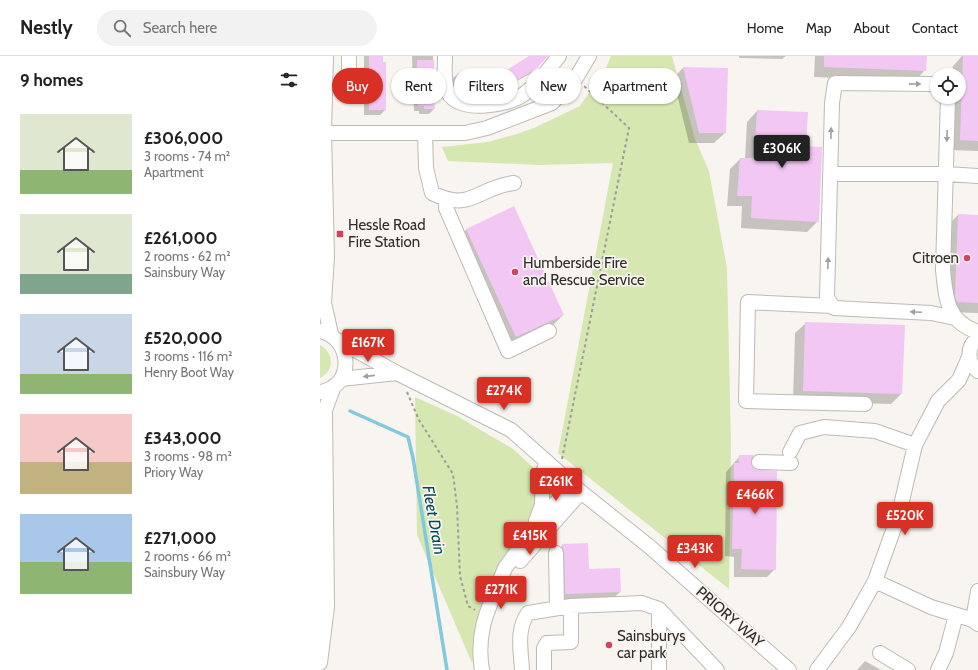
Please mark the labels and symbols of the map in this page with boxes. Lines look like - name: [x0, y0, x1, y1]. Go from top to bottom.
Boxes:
- one-way arrow: [909, 81, 922, 87]
- one-way arrow: [828, 126, 834, 139]
- one-way arrow: [944, 130, 950, 143]
- pin: £306K: [754, 135, 810, 169]
- place label: Hessle Road Fire Station: [348, 216, 426, 251]
- marker: Hessle Road Fire Station: [335, 229, 345, 239]
- place label: Citroen: [912, 249, 959, 267]
- marker: Citroen: [962, 253, 972, 263]
- place label: Humberside Fire and Rescue Service: [523, 254, 645, 289]
- one-way arrow: [825, 257, 832, 269]
- marker: Humberside Fire and Rescue Service: [510, 267, 520, 277]
- one-way arrow: [909, 309, 922, 315]
- pin: £167K: [340, 329, 396, 363]
- one-way arrow: [363, 373, 375, 379]
- pin: £274K: [476, 377, 532, 411]
- pin: £261K: [528, 468, 584, 502]
- pin: £466K: [727, 481, 783, 515]
- water label: Fleet Drain: [419, 484, 449, 556]
- pin: £520K: [877, 502, 933, 536]
- pin: £415K: [502, 522, 558, 556]
- pin: £343K: [667, 535, 723, 569]
- pin: £271K: [473, 576, 529, 610]
- street label: PRIORY WAY: [692, 583, 768, 652]
- place label: Sainsburys car park: [617, 627, 685, 662]
- marker: Sainsburys car park: [604, 640, 614, 650]

